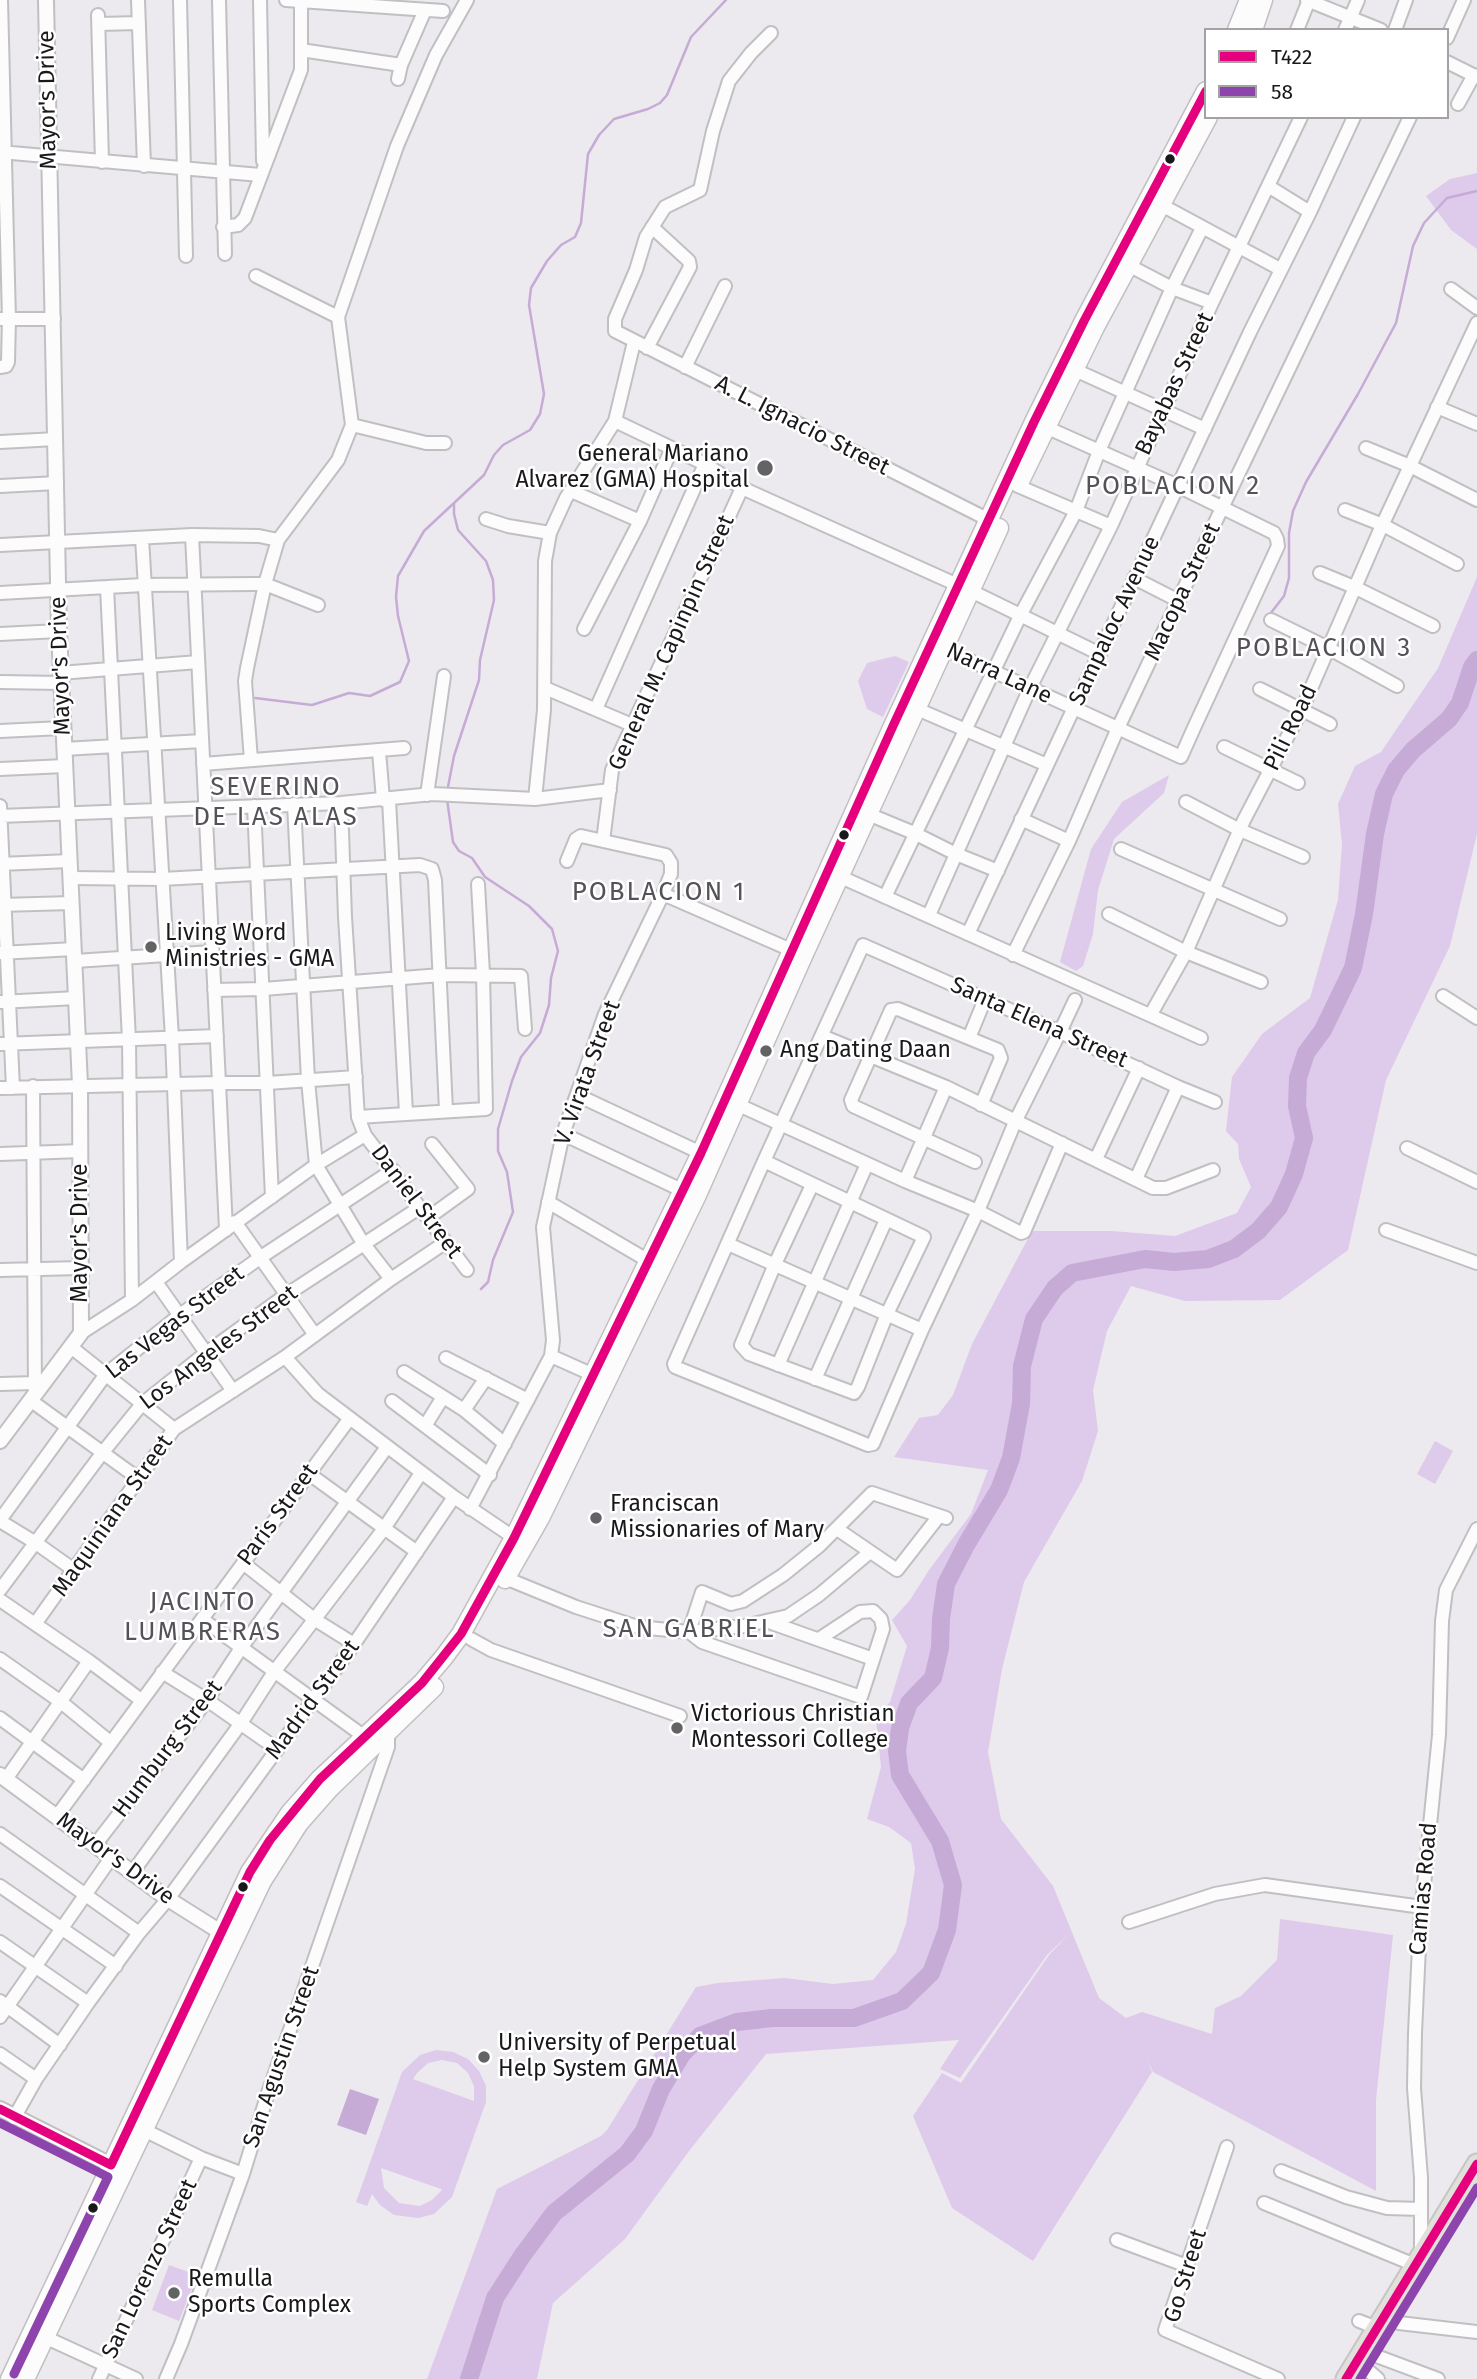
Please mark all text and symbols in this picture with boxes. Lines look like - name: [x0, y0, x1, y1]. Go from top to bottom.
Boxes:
- legend: [1204, 28, 1449, 119]
- street label: Mayor's Drive: [33, 30, 63, 170]
- text: T422: [1271, 44, 1312, 70]
- text: 58: [1271, 79, 1293, 105]
- unlabelled marker: [1163, 152, 1177, 166]
- street label: Bayabas Street: [1130, 308, 1220, 460]
- street label: A. L. Ignacio Street: [710, 370, 894, 482]
- place label: General Mariano Alvarez (GMA) Hospital: [515, 441, 749, 495]
- marker: General Mariano Alvarez (GMA) Hospital: [755, 458, 775, 478]
- district label: POBLACION 2: [1086, 471, 1260, 503]
- street label: General M. Capinpin Street: [603, 511, 741, 775]
- street label: Macopa Street: [1139, 519, 1227, 665]
- street label: Sampaloc Avenue: [1064, 532, 1166, 710]
- street label: Mayor's Drive: [45, 596, 77, 736]
- district label: POBLACION 3: [1237, 633, 1411, 665]
- street label: Narra Lane: [942, 638, 1056, 710]
- street label: Pili Road: [1258, 681, 1324, 775]
- district label: SEVERINO DE LAS ALAS: [195, 772, 357, 834]
- unlabelled marker: [837, 828, 851, 842]
- district label: POBLACION 1: [573, 877, 745, 909]
- place label: Living Word Ministries - GMA: [165, 920, 334, 974]
- marker: Living Word Ministries - GMA: [143, 939, 159, 955]
- street label: Santa Elena Street: [946, 972, 1132, 1074]
- street label: V. Virata Street: [549, 997, 627, 1149]
- place label: Ang Dating Daan: [780, 1037, 951, 1065]
- marker: Ang Dating Daan: [758, 1043, 774, 1059]
- street label: Daniel Street: [364, 1140, 468, 1264]
- street label: Mayor's Drive: [67, 1163, 95, 1303]
- street label: Las Vegas Street: [100, 1260, 250, 1386]
- street label: Los Angeles Street: [135, 1280, 303, 1416]
- street label: Maquiniana Street: [47, 1430, 179, 1602]
- street label: Paris Street: [232, 1459, 324, 1571]
- place label: Franciscan Missionaries of Mary: [610, 1491, 824, 1545]
- marker: Franciscan Missionaries of Mary: [588, 1510, 604, 1526]
- district label: JACINTO LUMBRERAS: [125, 1587, 281, 1648]
- district label: SAN GABRIEL: [604, 1614, 774, 1646]
- street label: Madrid Street: [260, 1635, 366, 1765]
- street label: Humburg Street: [107, 1675, 229, 1823]
- place label: Victorious Christian Montessori College: [691, 1701, 895, 1755]
- marker: Victorious Christian Montessori College: [669, 1720, 685, 1736]
- street label: Mayor's Drive: [51, 1807, 179, 1911]
- street label: Camias Road: [1404, 1821, 1444, 1957]
- unlabelled marker: [236, 1880, 250, 1894]
- street label: San Agustin Street: [238, 1962, 326, 2152]
- place label: University of Perpetual Help System GMA: [498, 2030, 737, 2084]
- marker: University of Perpetual Help System GMA: [476, 2049, 492, 2065]
- street label: San Lorenzo Street: [96, 2175, 204, 2363]
- unlabelled marker: [86, 2201, 100, 2215]
- street label: Go Street: [1159, 2226, 1213, 2326]
- place label: Remulla Sports Complex: [188, 2266, 351, 2320]
- marker: Remulla Sports Complex: [166, 2285, 182, 2301]

